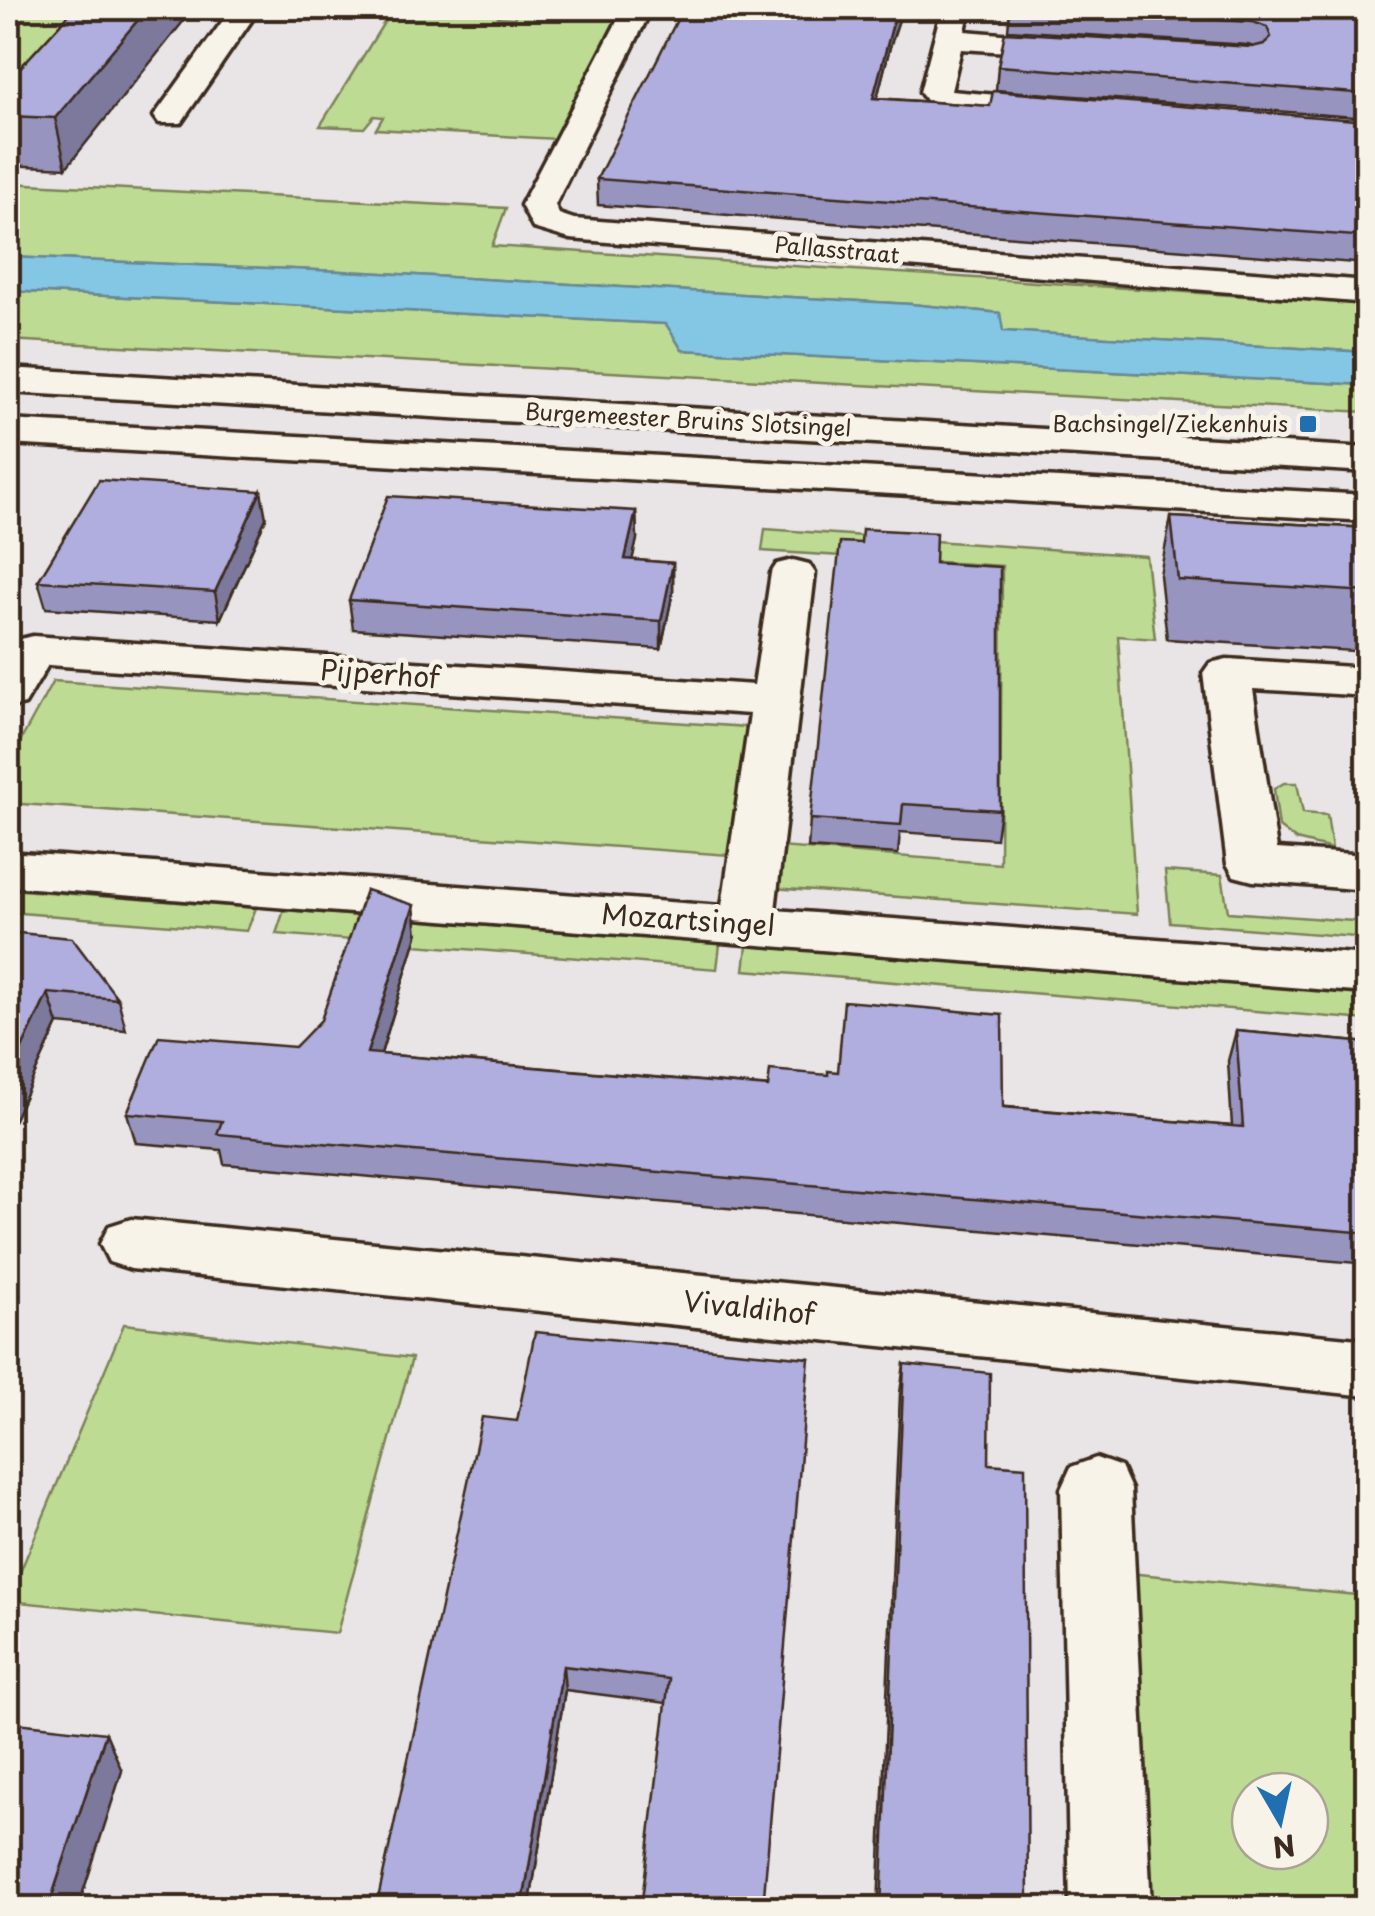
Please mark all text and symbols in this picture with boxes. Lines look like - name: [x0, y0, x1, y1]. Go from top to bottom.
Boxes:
- street label: Pallasstraat: [773, 227, 901, 270]
- street label: Burgemeester Bruins Slotsingel: [524, 393, 852, 444]
- place label: Bachsingel/Ziekenhuis: [1053, 406, 1288, 439]
- marker: Bachsingel/Ziekenhuis: [1297, 413, 1319, 435]
- street label: Pijperhof: [319, 647, 444, 698]
- street label: Mozartsingel: [600, 891, 776, 946]
- street label: Vivaldihof: [681, 1278, 819, 1335]
- north arrow: [1230, 1771, 1330, 1871]
- text: N: [1270, 1824, 1298, 1870]

